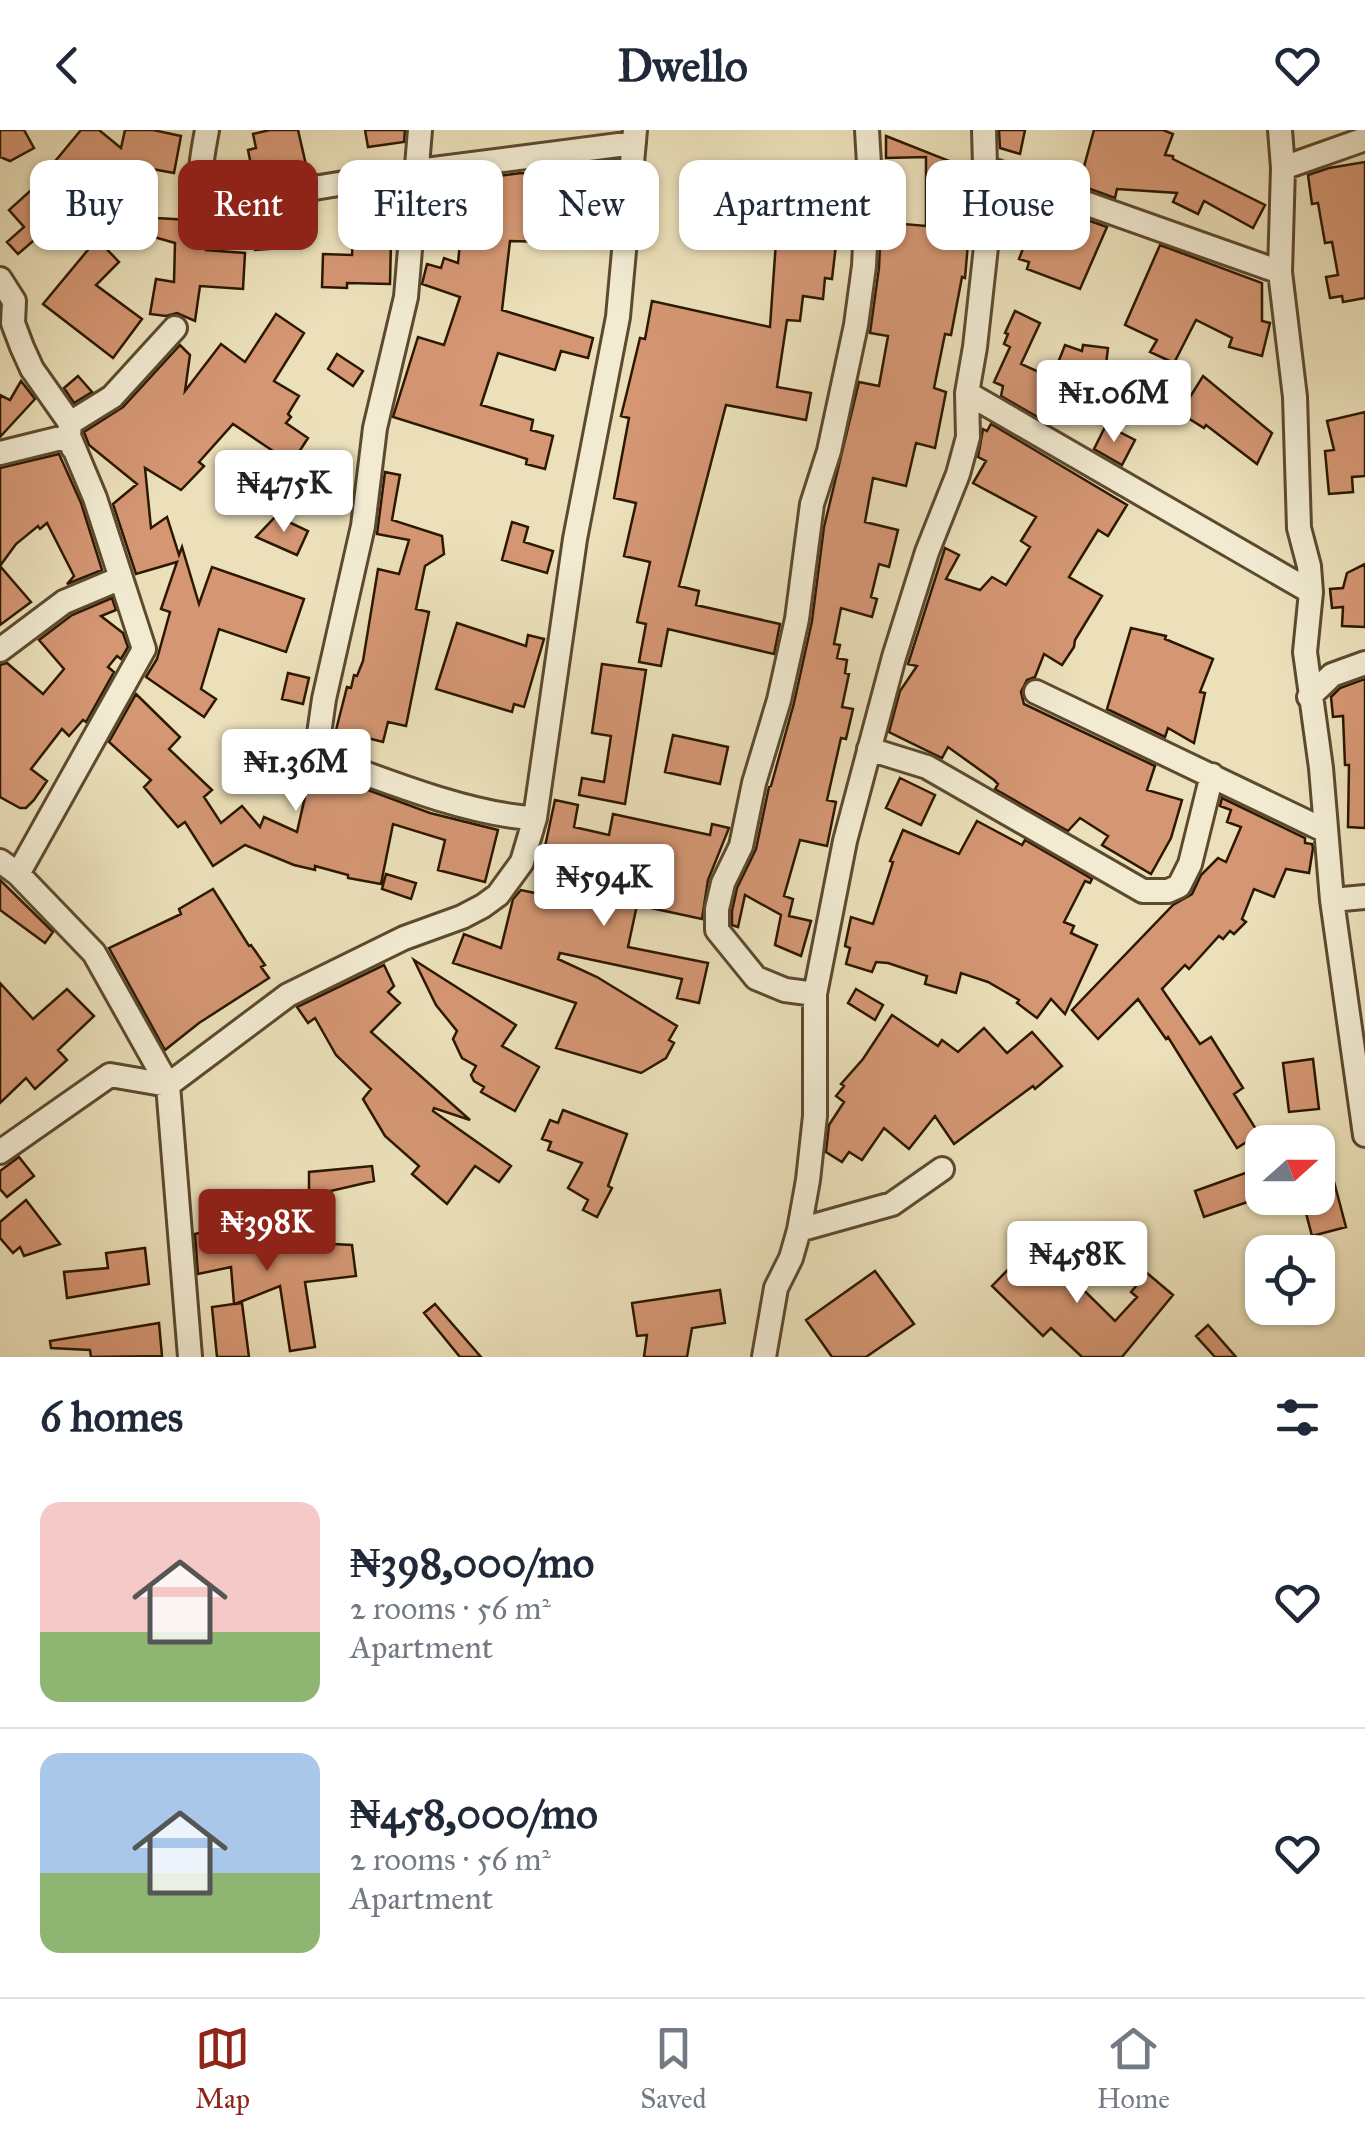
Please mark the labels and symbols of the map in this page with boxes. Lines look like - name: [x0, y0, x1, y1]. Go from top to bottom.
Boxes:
- pin: ₦1.06M: [1033, 360, 1195, 445]
- pin: ₦475K: [214, 450, 354, 535]
- pin: ₦1.36M: [215, 729, 377, 814]
- pin: ₦594K: [534, 844, 674, 929]
- north arrow: [1245, 1125, 1335, 1215]
- pin: ₦398K: [197, 1189, 337, 1274]
- pin: ₦458K: [1007, 1221, 1147, 1306]

